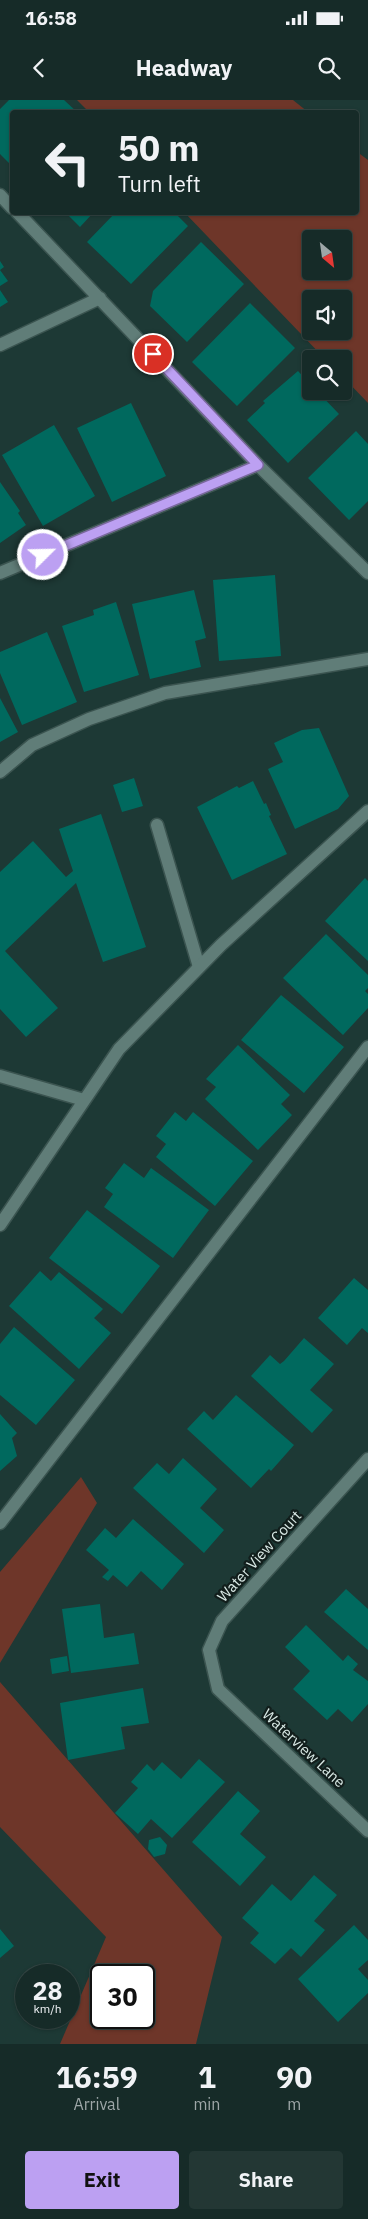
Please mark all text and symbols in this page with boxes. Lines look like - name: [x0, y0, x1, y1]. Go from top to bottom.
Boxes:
- text: 16:58: [25, 6, 77, 30]
- text: Headway: [136, 53, 232, 82]
- icon: back: [25, 54, 53, 82]
- icon: search: [315, 54, 343, 82]
- text: 50 m: [118, 125, 200, 171]
- icon: left: [35, 130, 100, 195]
- text: Turn left: [118, 169, 201, 198]
- north arrow: [302, 230, 352, 280]
- map controls: [302, 230, 352, 400]
- button: sound: [302, 290, 352, 340]
- pin: [132, 333, 174, 375]
- icon: arrive: [139, 340, 167, 368]
- button: search: [302, 350, 352, 400]
- position arrow: [16, 528, 68, 580]
- street label: Water View Court: [213, 1506, 305, 1606]
- street label: Waterview Lane: [258, 1705, 350, 1791]
- speed limit sign: 30: [90, 1964, 155, 2029]
- text: 28: [32, 1974, 63, 2007]
- text: km/h: [33, 2001, 62, 2016]
- text: 16:59: [56, 2057, 138, 2096]
- text: 1: [198, 2057, 216, 2096]
- text: 90: [276, 2057, 312, 2096]
- text: Arrival: [73, 2094, 120, 2114]
- text: min: [193, 2094, 220, 2114]
- text: m: [287, 2094, 301, 2114]
- button: Exit: [25, 2151, 179, 2209]
- button: Share: [189, 2151, 343, 2209]

